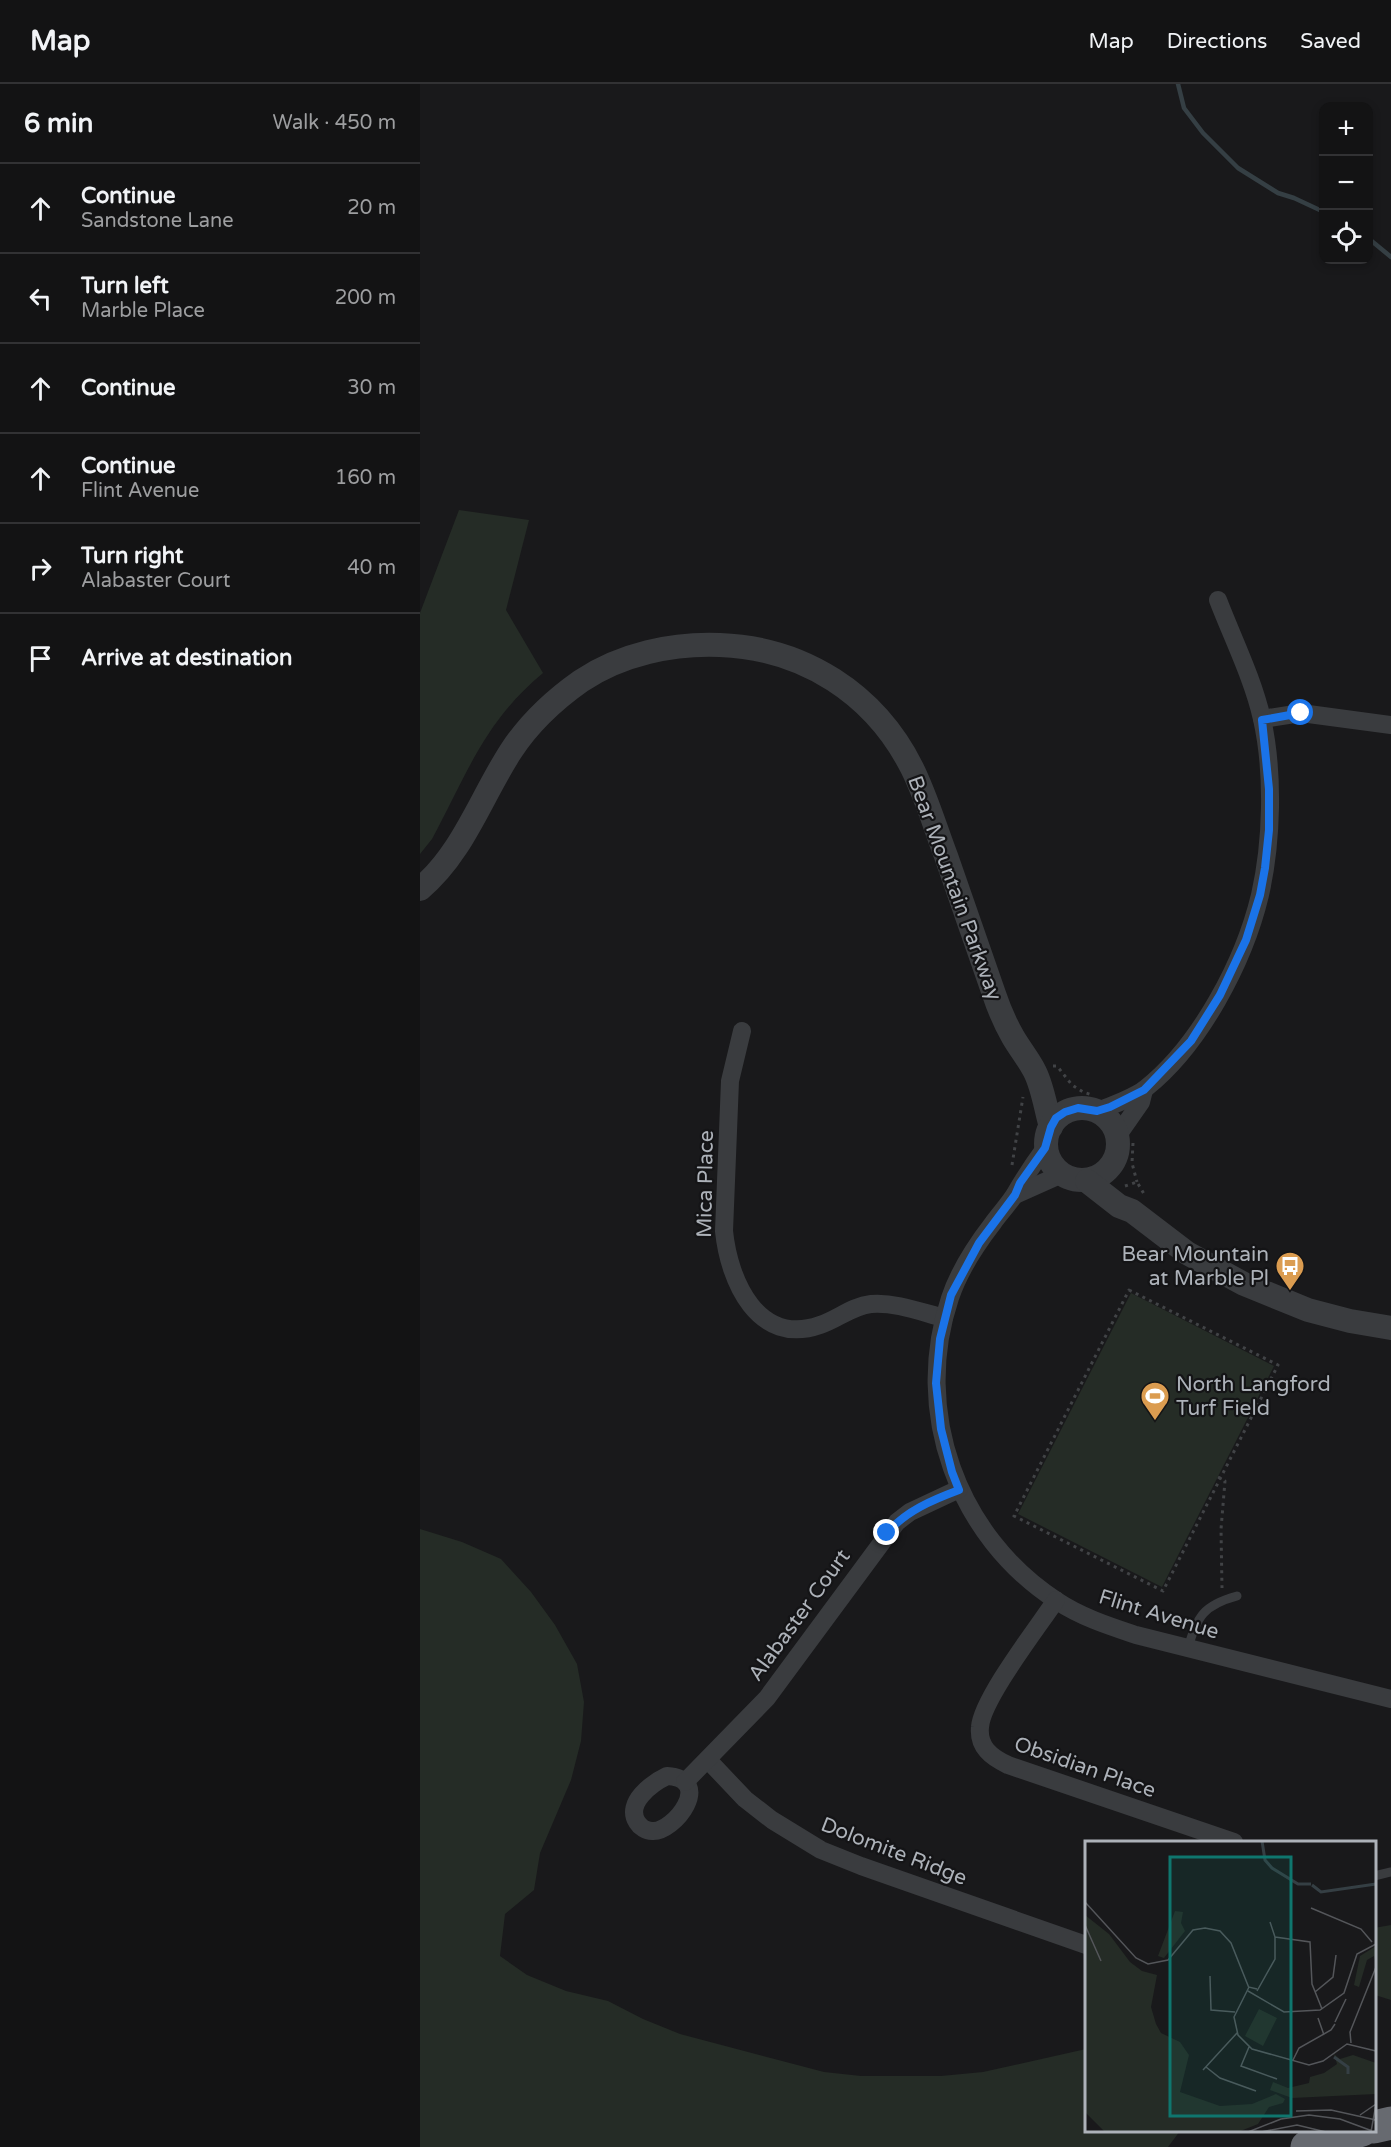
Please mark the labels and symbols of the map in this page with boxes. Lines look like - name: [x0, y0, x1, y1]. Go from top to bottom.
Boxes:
- route start: [1287, 699, 1313, 725]
- street label: Bear Mountain Parkway: [902, 772, 1007, 1004]
- street label: Mica Place: [692, 1130, 719, 1238]
- place label: Bear Mountain at Marble Pl: [1121, 1242, 1269, 1291]
- bus stop icon: Bear Mountain at Marble Pl: [1274, 1250, 1306, 1292]
- place label: North Langford Turf Field: [1176, 1372, 1331, 1421]
- sports icon: North Langford Turf Field: [1139, 1380, 1171, 1422]
- route end: [873, 1519, 899, 1545]
- street label: Alabaster Court: [743, 1545, 856, 1686]
- street label: Flint Avenue: [1096, 1584, 1222, 1645]
- street label: Obsidian Place: [1011, 1732, 1159, 1803]
- street label: Dolomite Ridge: [817, 1812, 970, 1891]
- inset map: [1085, 1841, 1376, 2132]

